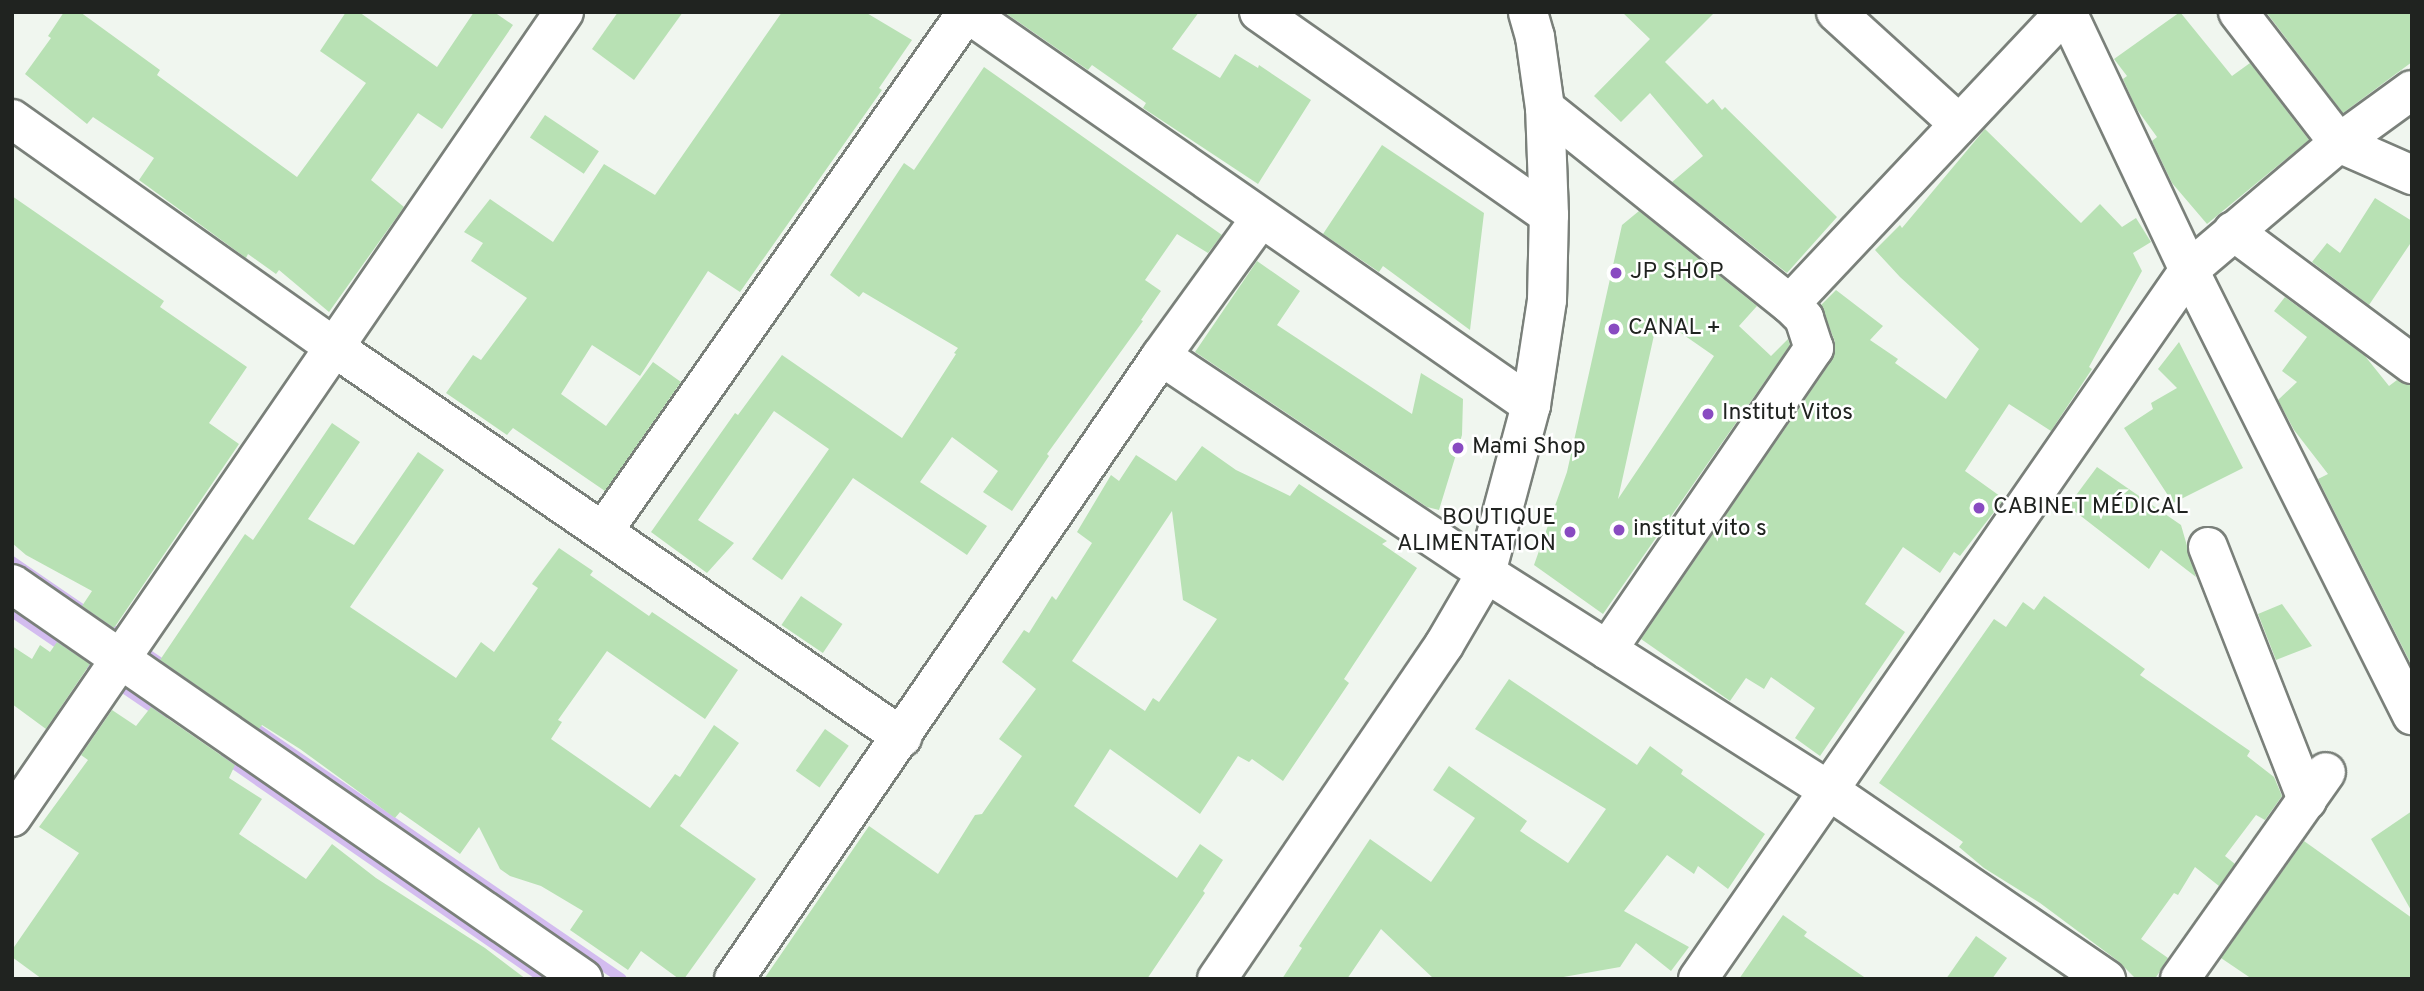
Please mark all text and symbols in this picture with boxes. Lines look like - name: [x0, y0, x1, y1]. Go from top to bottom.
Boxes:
- place label: JP SHOP: [1630, 259, 1723, 287]
- marker: JP SHOP: [1608, 265, 1624, 281]
- place label: CANAL +: [1628, 315, 1722, 343]
- marker: CANAL +: [1606, 321, 1622, 337]
- place label: Institut Vitos: [1722, 400, 1854, 428]
- marker: Institut Vitos: [1700, 406, 1716, 422]
- place label: Mami Shop: [1472, 434, 1586, 462]
- marker: Mami Shop: [1450, 440, 1466, 456]
- place label: CABINET MÉDICAL: [1993, 494, 2189, 522]
- marker: CABINET MÉDICAL: [1971, 500, 1987, 516]
- place label: BOUTIQUE ALIMENTATION: [1397, 505, 1556, 559]
- place label: institut vito s: [1633, 516, 1767, 544]
- marker: institut vito s: [1611, 522, 1627, 538]
- marker: BOUTIQUE ALIMENTATION: [1562, 524, 1578, 540]

